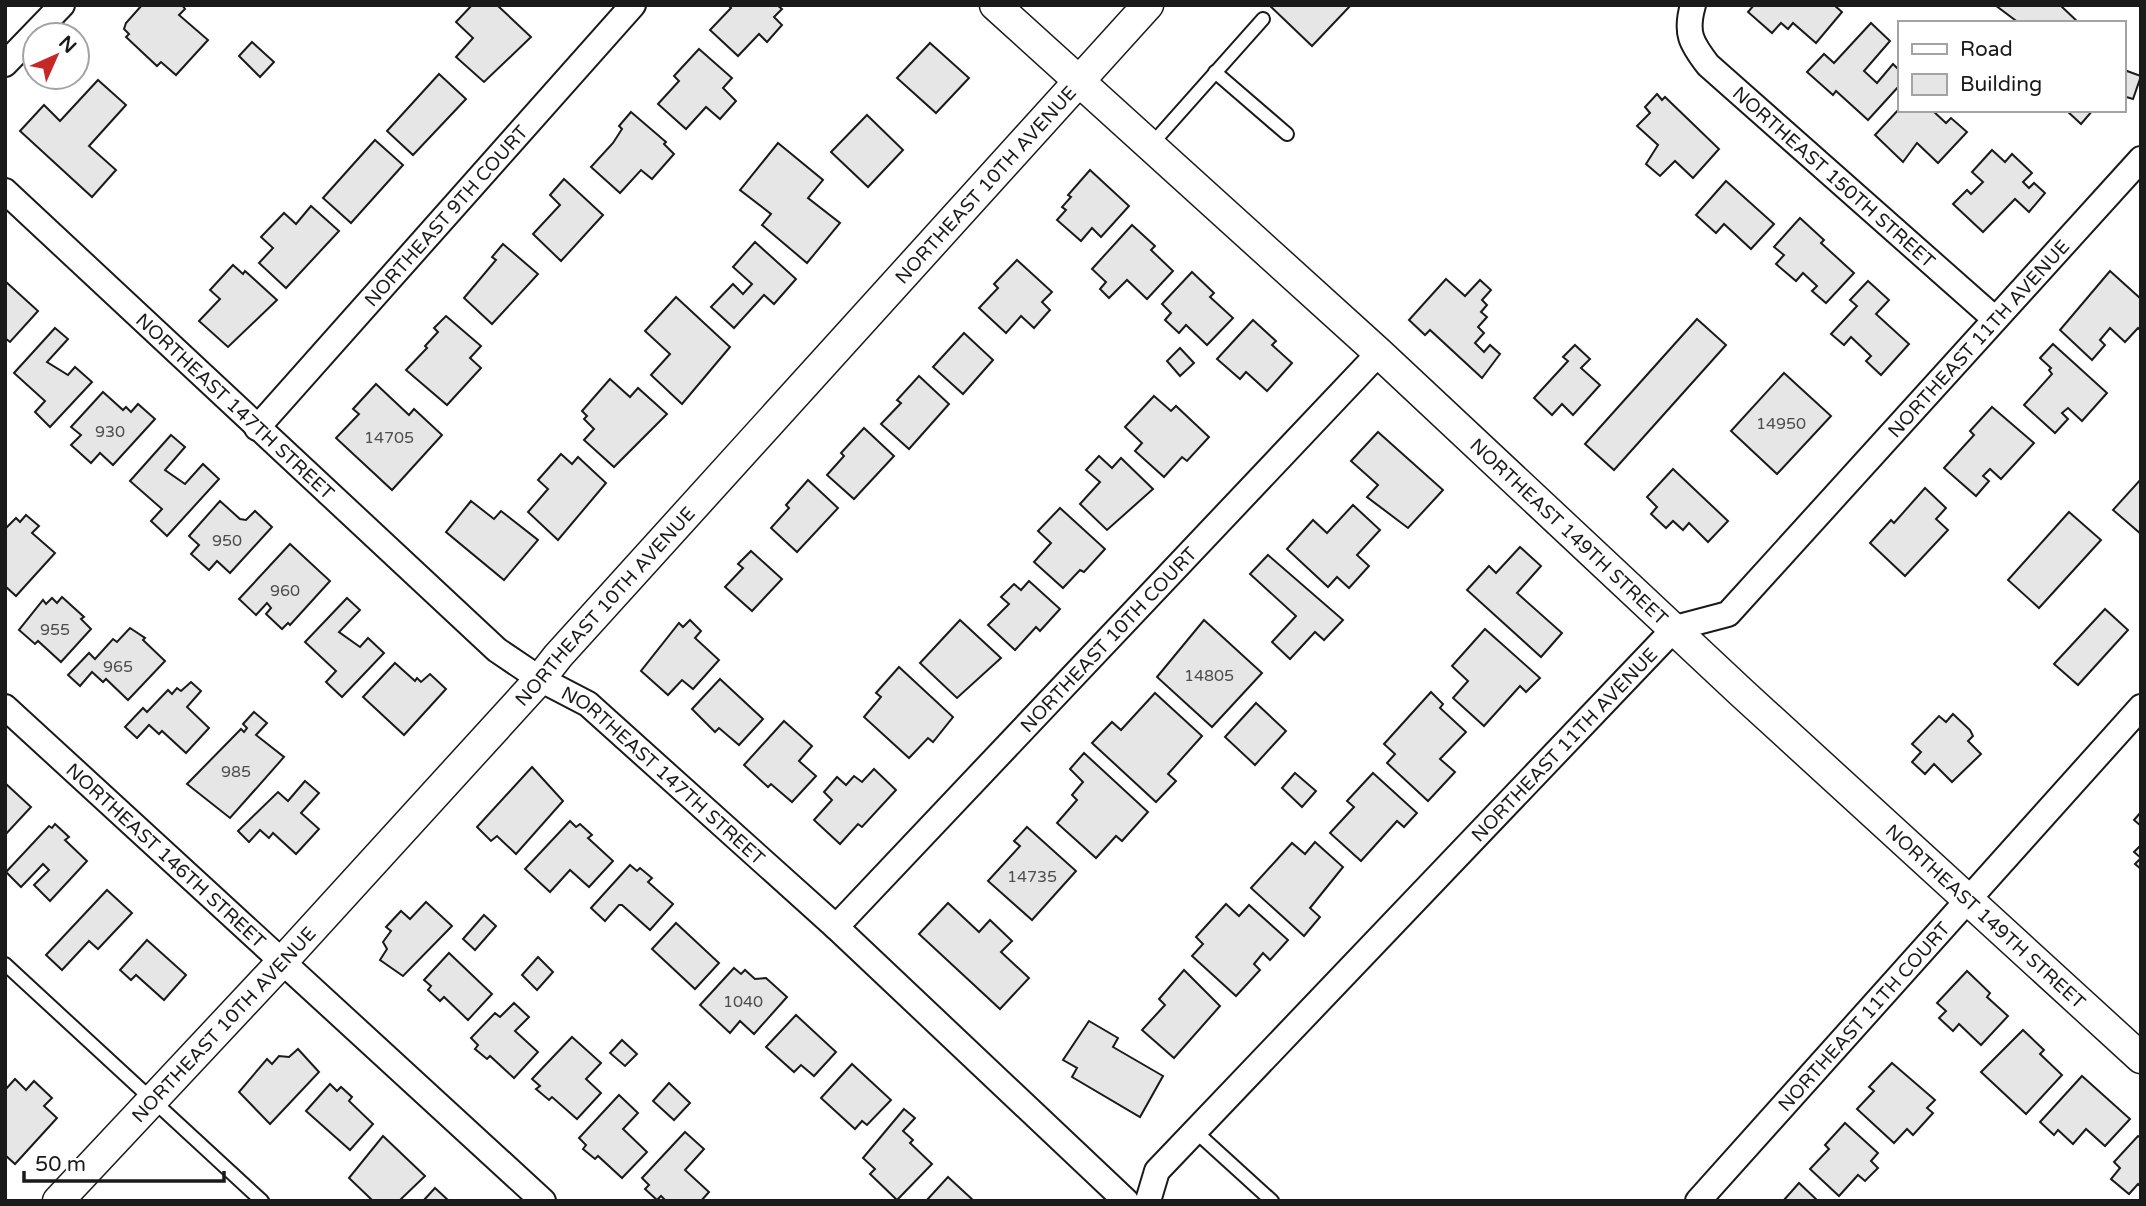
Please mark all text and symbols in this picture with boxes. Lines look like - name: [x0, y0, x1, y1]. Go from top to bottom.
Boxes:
- north arrow: [21, 21, 91, 91]
- legend: [1898, 21, 2125, 112]
- text: N: [54, 32, 80, 58]
- text: Road: [1960, 37, 2013, 62]
- text: Building: [1960, 72, 2042, 97]
- street label: NORTHEAST 10TH AVENUE: [891, 82, 1081, 289]
- street label: NORTHEAST 150TH STREET: [1728, 82, 1940, 273]
- street label: NORTHEAST 9TH COURT: [360, 121, 533, 311]
- street label: NORTHEAST 11TH AVENUE: [1884, 236, 2074, 442]
- street label: NORTHEAST 147TH STREET: [131, 309, 338, 505]
- house number: 14950: [1756, 414, 1806, 434]
- house number: 930: [95, 422, 125, 442]
- house number: 14705: [364, 428, 414, 448]
- street label: NORTHEAST 149TH STREET: [1465, 434, 1672, 630]
- street label: NORTHEAST 10TH AVENUE: [511, 503, 700, 711]
- house number: 950: [212, 531, 242, 551]
- street label: NORTHEAST 10TH COURT: [1016, 543, 1202, 737]
- house number: 960: [270, 581, 300, 601]
- house number: 955: [40, 620, 70, 640]
- street label: NORTHEAST 11TH AVENUE: [1467, 644, 1662, 846]
- house number: 965: [103, 657, 133, 677]
- house number: 14805: [1184, 666, 1234, 686]
- street label: NORTHEAST 147TH STREET: [557, 682, 769, 870]
- street label: NORTHEAST 146TH STREET: [61, 759, 270, 953]
- house number: 985: [221, 762, 251, 782]
- street label: NORTHEAST 149TH STREET: [1881, 820, 2090, 1014]
- house number: 14735: [1007, 867, 1057, 887]
- street label: NORTHEAST 11TH COURT: [1774, 918, 1955, 1116]
- street label: NORTHEAST 10TH AVENUE: [128, 923, 321, 1127]
- house number: 1040: [723, 992, 763, 1012]
- scale bar: [24, 1140, 224, 1184]
- text: 50 m: [35, 1152, 86, 1177]

